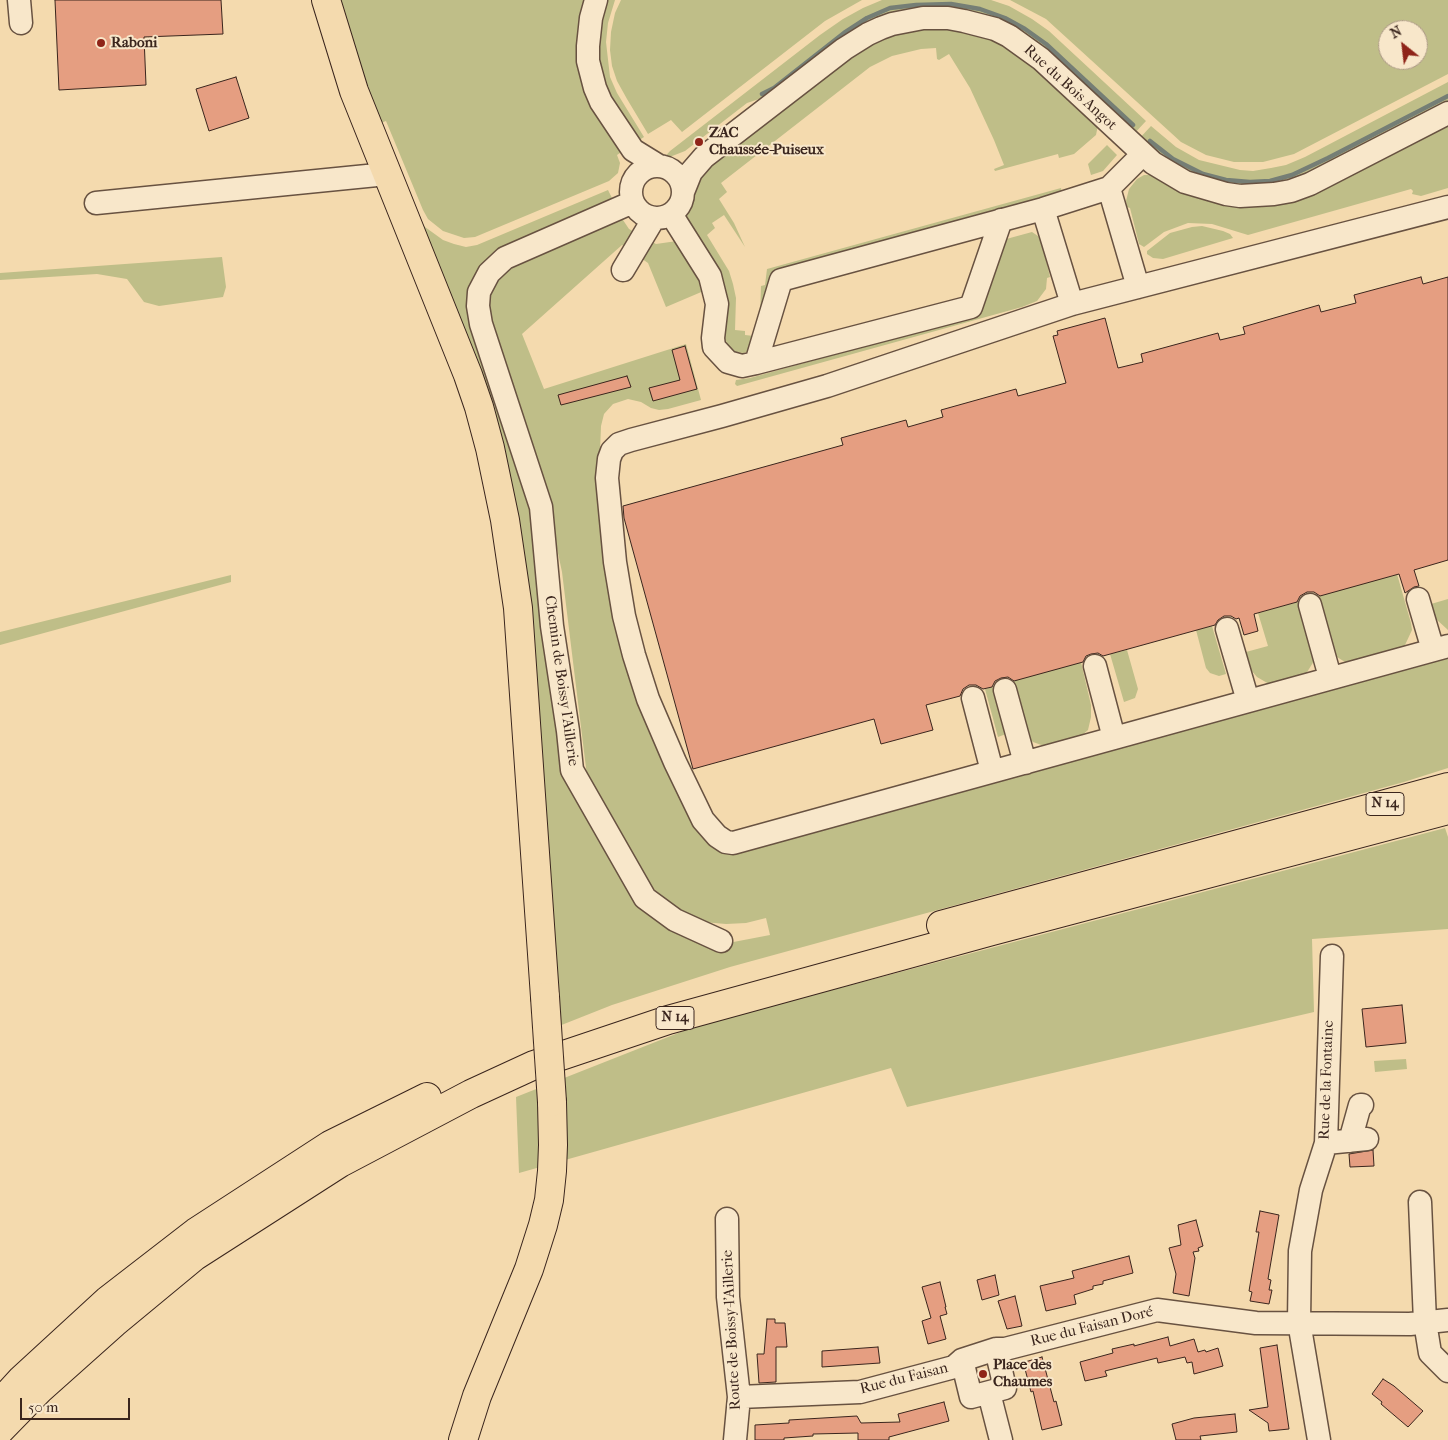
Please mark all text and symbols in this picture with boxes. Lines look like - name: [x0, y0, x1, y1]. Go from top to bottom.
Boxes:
- north arrow: [1378, 20, 1428, 70]
- text: N: [1387, 22, 1405, 42]
- place label: Raboni: [111, 34, 158, 52]
- marker: Raboni: [95, 37, 107, 49]
- street label: Rue du Bois Angot: [1020, 41, 1120, 135]
- place label: ZAC Chaussée-Puiseux: [709, 124, 824, 159]
- marker: ZAC Chaussée-Puiseux: [693, 136, 705, 148]
- street label: Chemin de Boissy l'Aillerie: [540, 595, 582, 767]
- road number: N 14: [1366, 792, 1404, 816]
- road number: N 14: [656, 1006, 694, 1030]
- street label: Rue de la Fontaine: [1316, 1020, 1338, 1140]
- street label: Route de Boissy-l'Aillerie: [719, 1249, 745, 1411]
- street label: Rue du Faisan Doré: [1029, 1303, 1155, 1351]
- place label: Place des Chaumes: [993, 1356, 1052, 1391]
- street label: Rue du Faisan: [858, 1359, 950, 1399]
- marker: Place des Chaumes: [977, 1368, 989, 1380]
- scale bar: [22, 1388, 132, 1420]
- text: 50 m: [28, 1398, 58, 1416]

